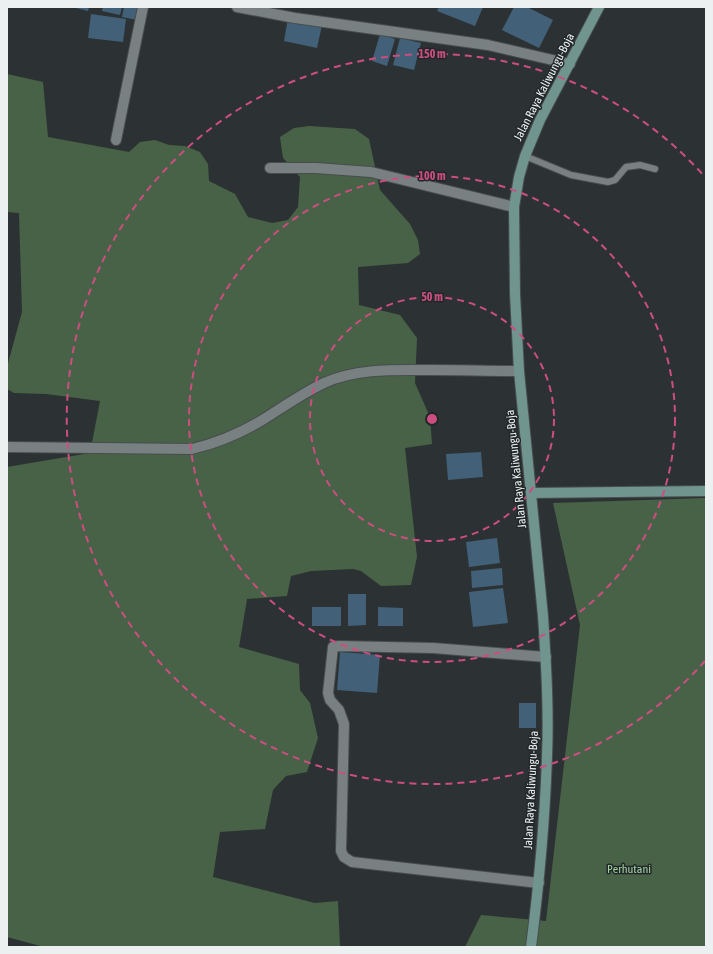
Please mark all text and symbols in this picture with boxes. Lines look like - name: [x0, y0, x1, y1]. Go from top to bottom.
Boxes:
- street label: Jalan Raya Kaliwungu-Boja: [511, 31, 577, 143]
- text: 150 m: [418, 47, 446, 61]
- text: 100 m: [418, 169, 446, 183]
- text: 50 m: [421, 290, 443, 304]
- street label: Jalan Raya Kaliwungu-Boja: [503, 409, 529, 529]
- centre of rings: [425, 412, 439, 426]
- street label: Jalan Raya Kaliwungu-Boja: [521, 730, 541, 850]
- park label: Perhutani: [607, 862, 651, 876]

